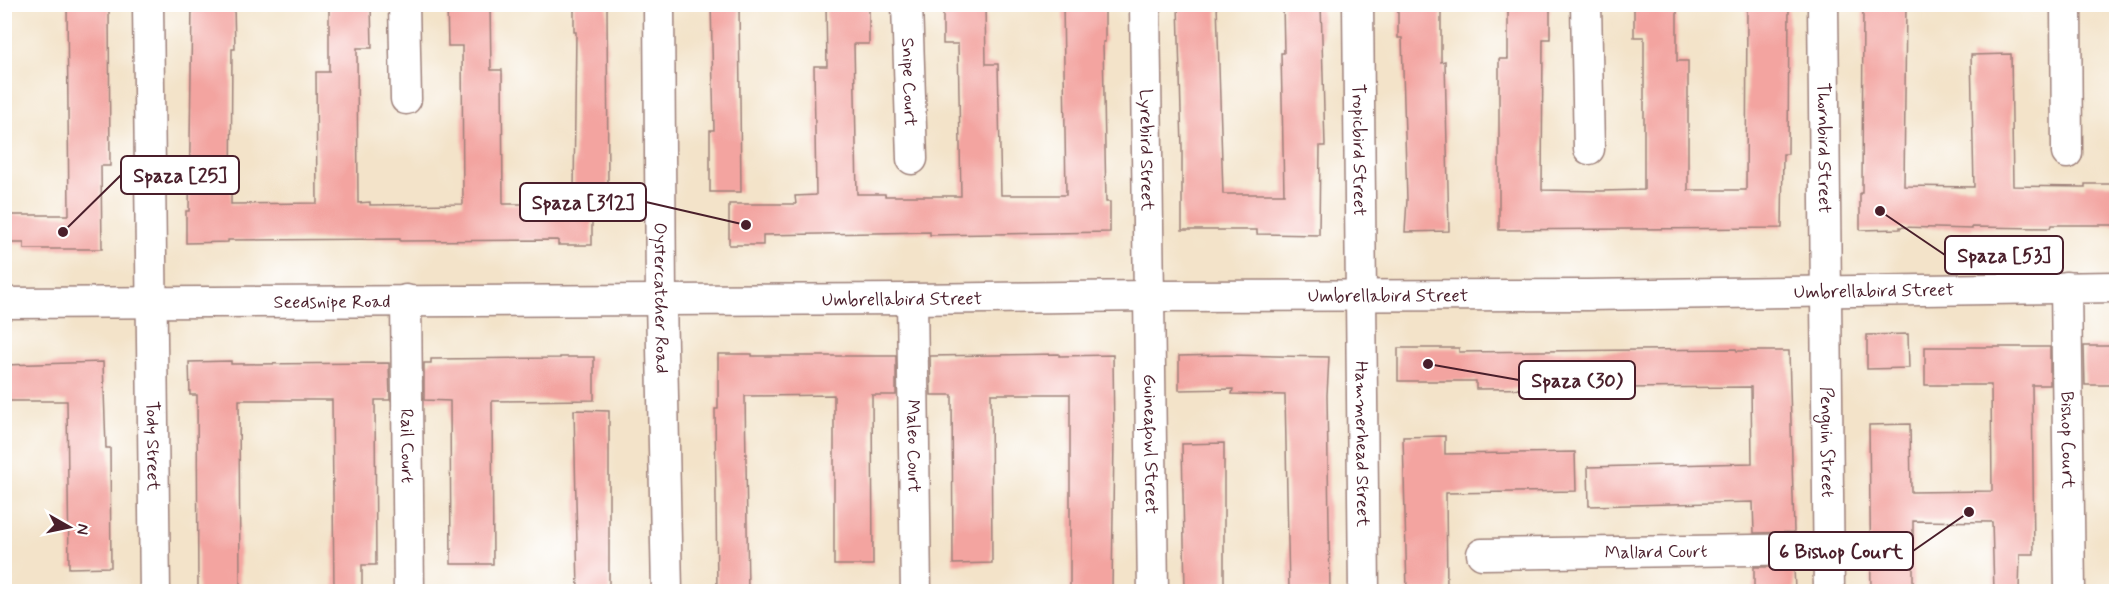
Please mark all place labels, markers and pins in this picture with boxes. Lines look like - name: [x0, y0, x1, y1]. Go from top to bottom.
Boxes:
- callout: Spaza [25]: [121, 156, 239, 194]
- callout: Spaza [312]: [520, 183, 646, 221]
- callout: Spaza [53]: [1945, 236, 2063, 274]
- callout: Spaza (30): [1519, 361, 1635, 399]
- callout: 6 Bishop Court: [1769, 532, 1913, 570]

